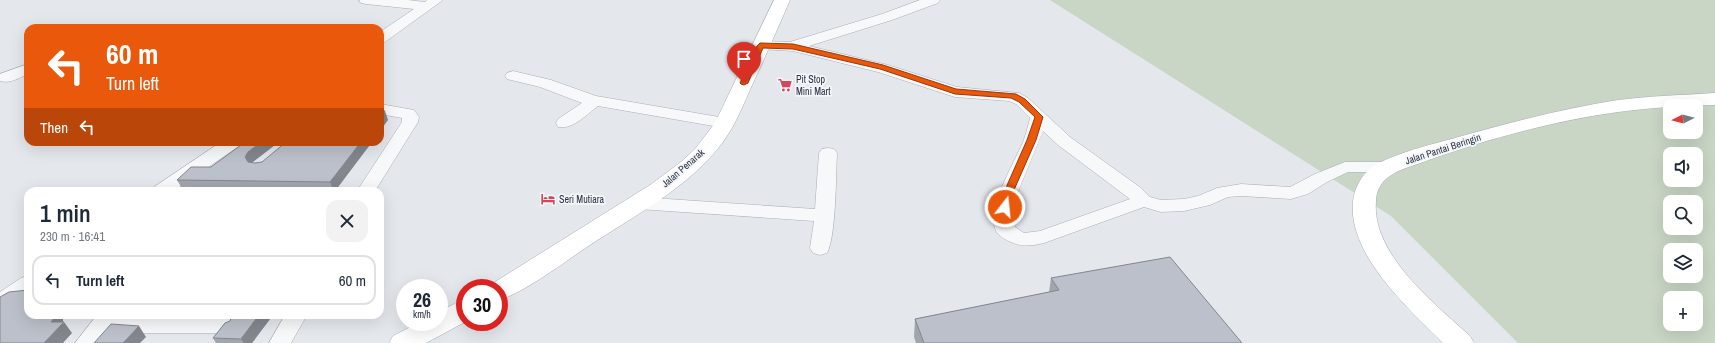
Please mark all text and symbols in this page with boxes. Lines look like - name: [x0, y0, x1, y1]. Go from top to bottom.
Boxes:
- text: 60 m: [106, 35, 158, 73]
- icon: left: [40, 40, 92, 92]
- pin: [727, 42, 761, 83]
- icon: arrive: [733, 48, 755, 70]
- text: Turn left: [106, 71, 159, 96]
- place label: Pit Stop Mini Mart: [796, 73, 831, 98]
- supermarket icon: Pit Stop Mini Mart: [777, 77, 793, 93]
- north arrow: [1663, 99, 1703, 139]
- map controls: [1663, 99, 1703, 331]
- icon: left: [76, 116, 98, 138]
- text: Then: [40, 117, 68, 138]
- street label: Jalan Pantai Beringin: [1403, 131, 1483, 167]
- street label: Jalan Penarak: [659, 145, 708, 190]
- button: sound: [1663, 147, 1703, 187]
- position arrow: [984, 186, 1026, 228]
- hotel icon: Seri Mutiara: [540, 191, 556, 207]
- place label: Seri Mutiara: [559, 193, 605, 206]
- button: search: [1663, 195, 1703, 235]
- text: 1 min: [40, 197, 91, 229]
- button: close: [326, 200, 368, 242]
- text: 230 m · 16:41: [40, 228, 105, 245]
- button: layers: [1663, 243, 1703, 283]
- icon: left: [42, 269, 64, 291]
- text: Turn left: [76, 270, 124, 291]
- text: 60 m: [339, 270, 366, 291]
- speed limit sign: 30: [456, 279, 508, 331]
- text: 26: [413, 286, 431, 313]
- button: +: [1663, 291, 1703, 331]
- text: km/h: [413, 308, 431, 321]

